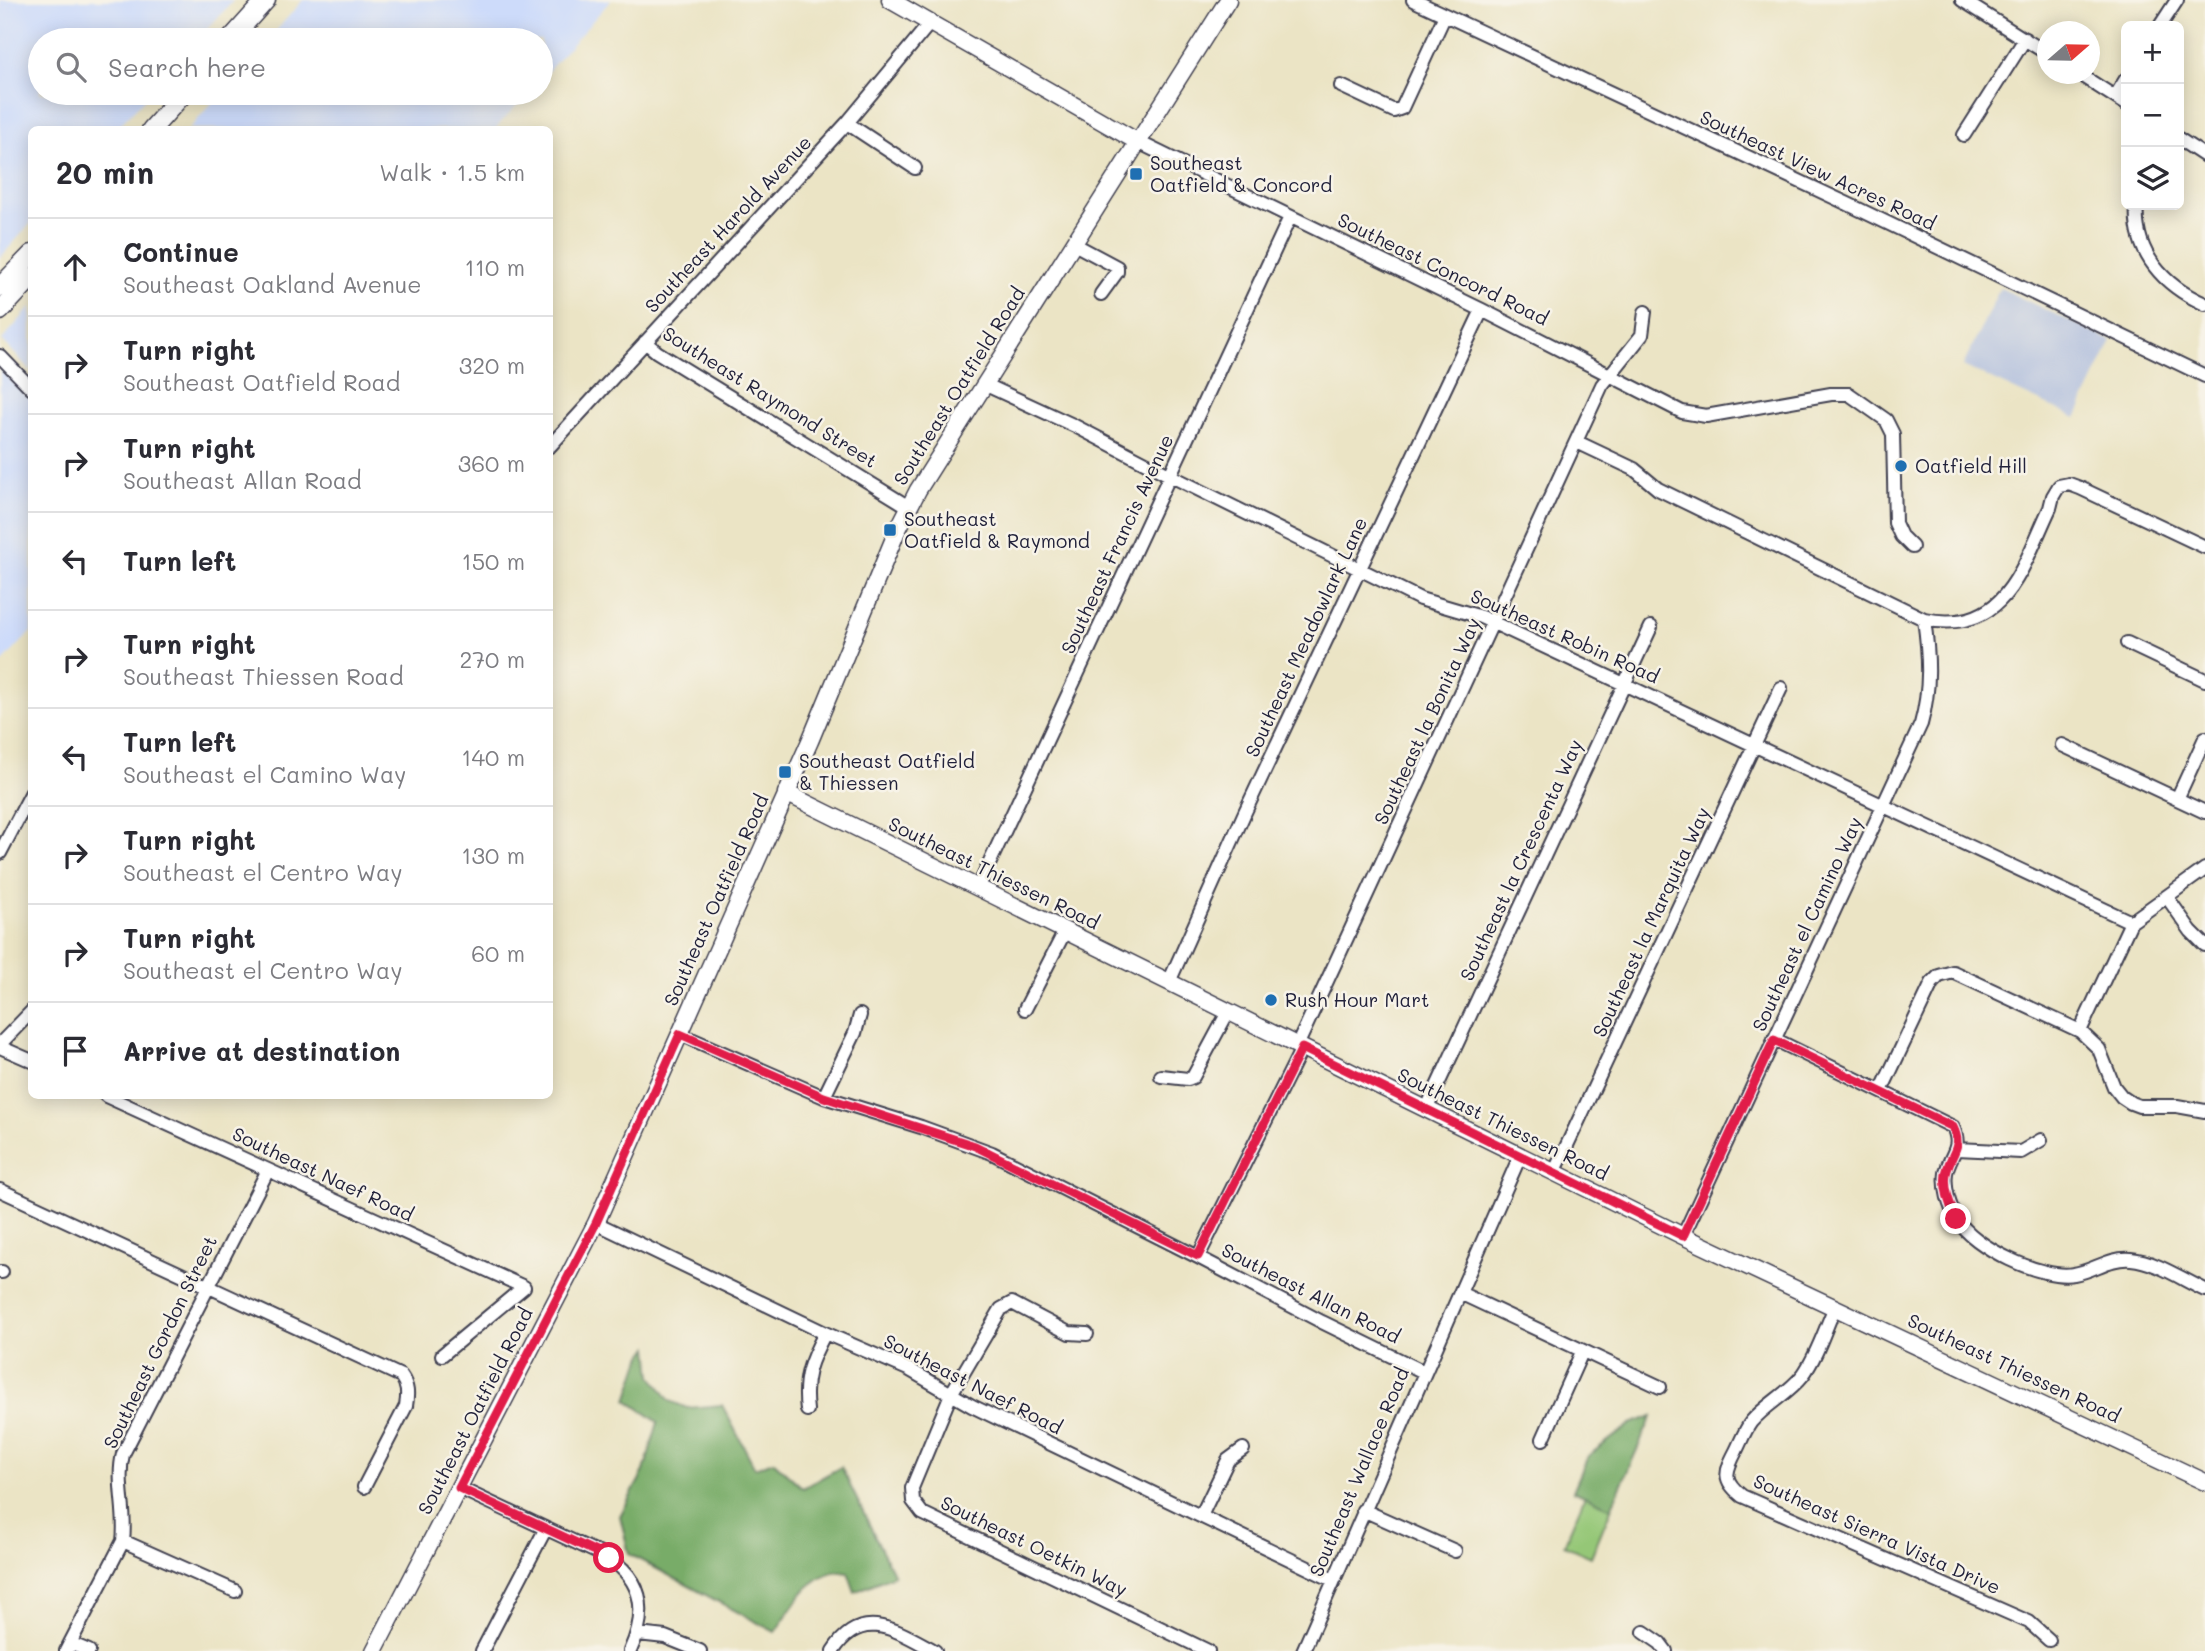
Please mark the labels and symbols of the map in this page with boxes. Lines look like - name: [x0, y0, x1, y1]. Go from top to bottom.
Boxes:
- north arrow: [2037, 21, 2100, 84]
- street label: Southeast View Acres Road: [1696, 104, 1940, 235]
- street label: Southeast Harold Avenue: [639, 130, 816, 318]
- place label: Southeast Oatfield & Concord: [1150, 150, 1332, 197]
- marker: Southeast Oatfield & Concord: [1128, 166, 1144, 182]
- street label: Southeast Concord Road: [1334, 207, 1553, 331]
- street label: Southeast Oatfield Road: [887, 282, 1030, 490]
- street label: Southeast Raymond Street: [658, 320, 882, 473]
- street label: Southeast Francis Avenue: [1055, 430, 1178, 658]
- place label: Oatfield Hill: [1915, 453, 2027, 478]
- marker: Oatfield Hill: [1893, 458, 1909, 474]
- place label: Southeast Oatfield & Raymond: [904, 506, 1090, 553]
- street label: Southeast Meadowlark Lane: [1239, 513, 1372, 761]
- marker: Southeast Oatfield & Raymond: [882, 522, 898, 538]
- street label: Southeast Robin Road: [1467, 583, 1663, 688]
- street label: Southeast la Bonita Way: [1368, 613, 1486, 828]
- street label: Southeast la Crescenta Way: [1454, 735, 1588, 985]
- place label: Southeast Oatfield & Thiessen: [799, 748, 975, 795]
- marker: Southeast Oatfield & Thiessen: [777, 764, 793, 780]
- street label: Southeast Oatfield Road: [658, 790, 774, 1010]
- street label: Southeast la Marquita Way: [1586, 803, 1715, 1041]
- street label: Southeast Thiessen Road: [885, 811, 1104, 935]
- street label: Southeast el Camino Way: [1746, 812, 1867, 1035]
- place label: Rush Hour Mart: [1285, 987, 1429, 1012]
- marker: Rush Hour Mart: [1263, 992, 1279, 1008]
- street label: Southeast Thiessen Road: [1394, 1062, 1613, 1186]
- street label: Southeast Naef Road: [229, 1121, 418, 1227]
- route end: [1940, 1203, 1971, 1234]
- street label: Southeast Gordon Street: [97, 1231, 222, 1452]
- street label: Southeast Allan Road: [1218, 1237, 1405, 1348]
- street label: Southeast Oatfield Road: [411, 1303, 538, 1519]
- street label: Southeast Thiessen Road: [1904, 1307, 2125, 1428]
- street label: Southeast Naef Road: [880, 1328, 1067, 1439]
- street label: Southeast Wallace Road: [1303, 1363, 1414, 1580]
- street label: Southeast Sierra Vista Drive: [1750, 1468, 2005, 1599]
- street label: Southeast Oetkin Way: [937, 1489, 1132, 1602]
- route start: [593, 1542, 624, 1573]

